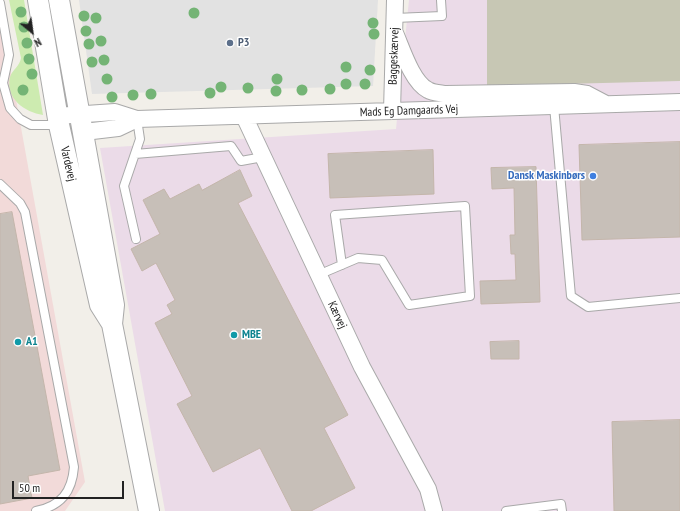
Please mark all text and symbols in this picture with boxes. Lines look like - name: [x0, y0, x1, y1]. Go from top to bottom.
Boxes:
- north arrow: [12, 12, 52, 52]
- street label: Baggeskærvej: [386, 27, 402, 85]
- text: N: [32, 35, 44, 50]
- place label: P3: [238, 36, 249, 50]
- marker: P3: [225, 38, 235, 48]
- street label: Mads Eg Damgaards Vej: [360, 102, 458, 120]
- street label: Vardevej: [57, 145, 79, 183]
- place label: Dansk Maskinbørs: [508, 169, 585, 183]
- marker: Dansk Maskinbørs: [588, 171, 598, 181]
- street label: Kærvej: [324, 299, 350, 331]
- place label: MBE: [242, 328, 261, 342]
- marker: MBE: [229, 330, 239, 340]
- place label: A1: [26, 335, 38, 349]
- marker: A1: [13, 337, 23, 347]
- scale bar: [14, 473, 126, 499]
- text: 50 m: [19, 480, 40, 495]

